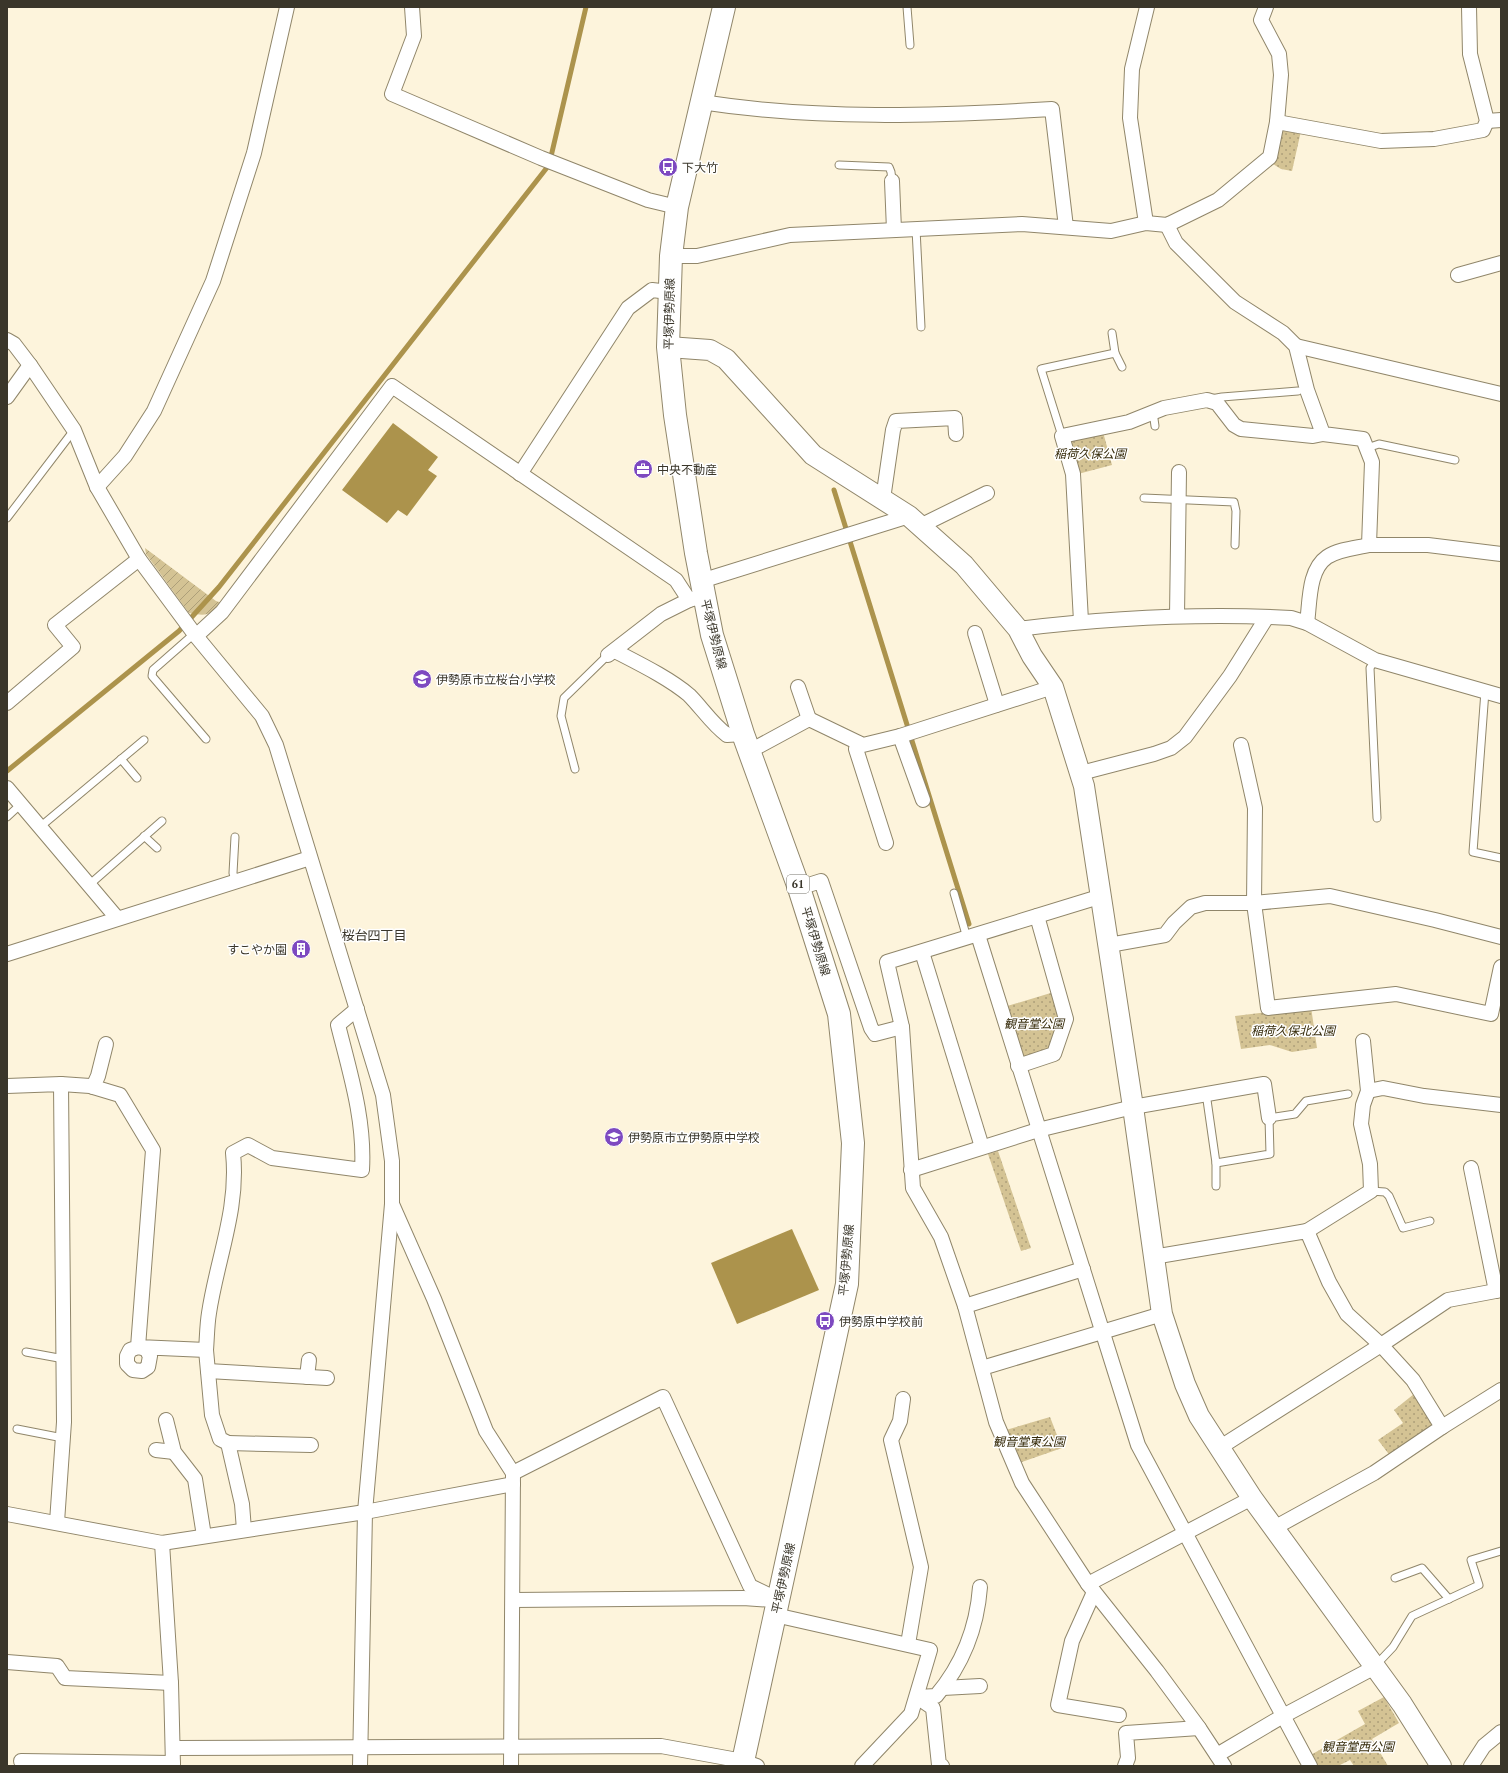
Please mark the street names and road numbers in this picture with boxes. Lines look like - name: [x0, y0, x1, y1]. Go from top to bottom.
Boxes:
- street label: 平塚伊勢原線: [661, 278, 677, 350]
- street label: 平塚伊勢原線: [698, 597, 730, 671]
- road number: 61: [787, 875, 809, 893]
- street label: 平塚伊勢原線: [798, 904, 834, 978]
- street label: 平塚伊勢原線: [835, 1223, 857, 1297]
- street label: 平塚伊勢原線: [768, 1541, 798, 1615]

